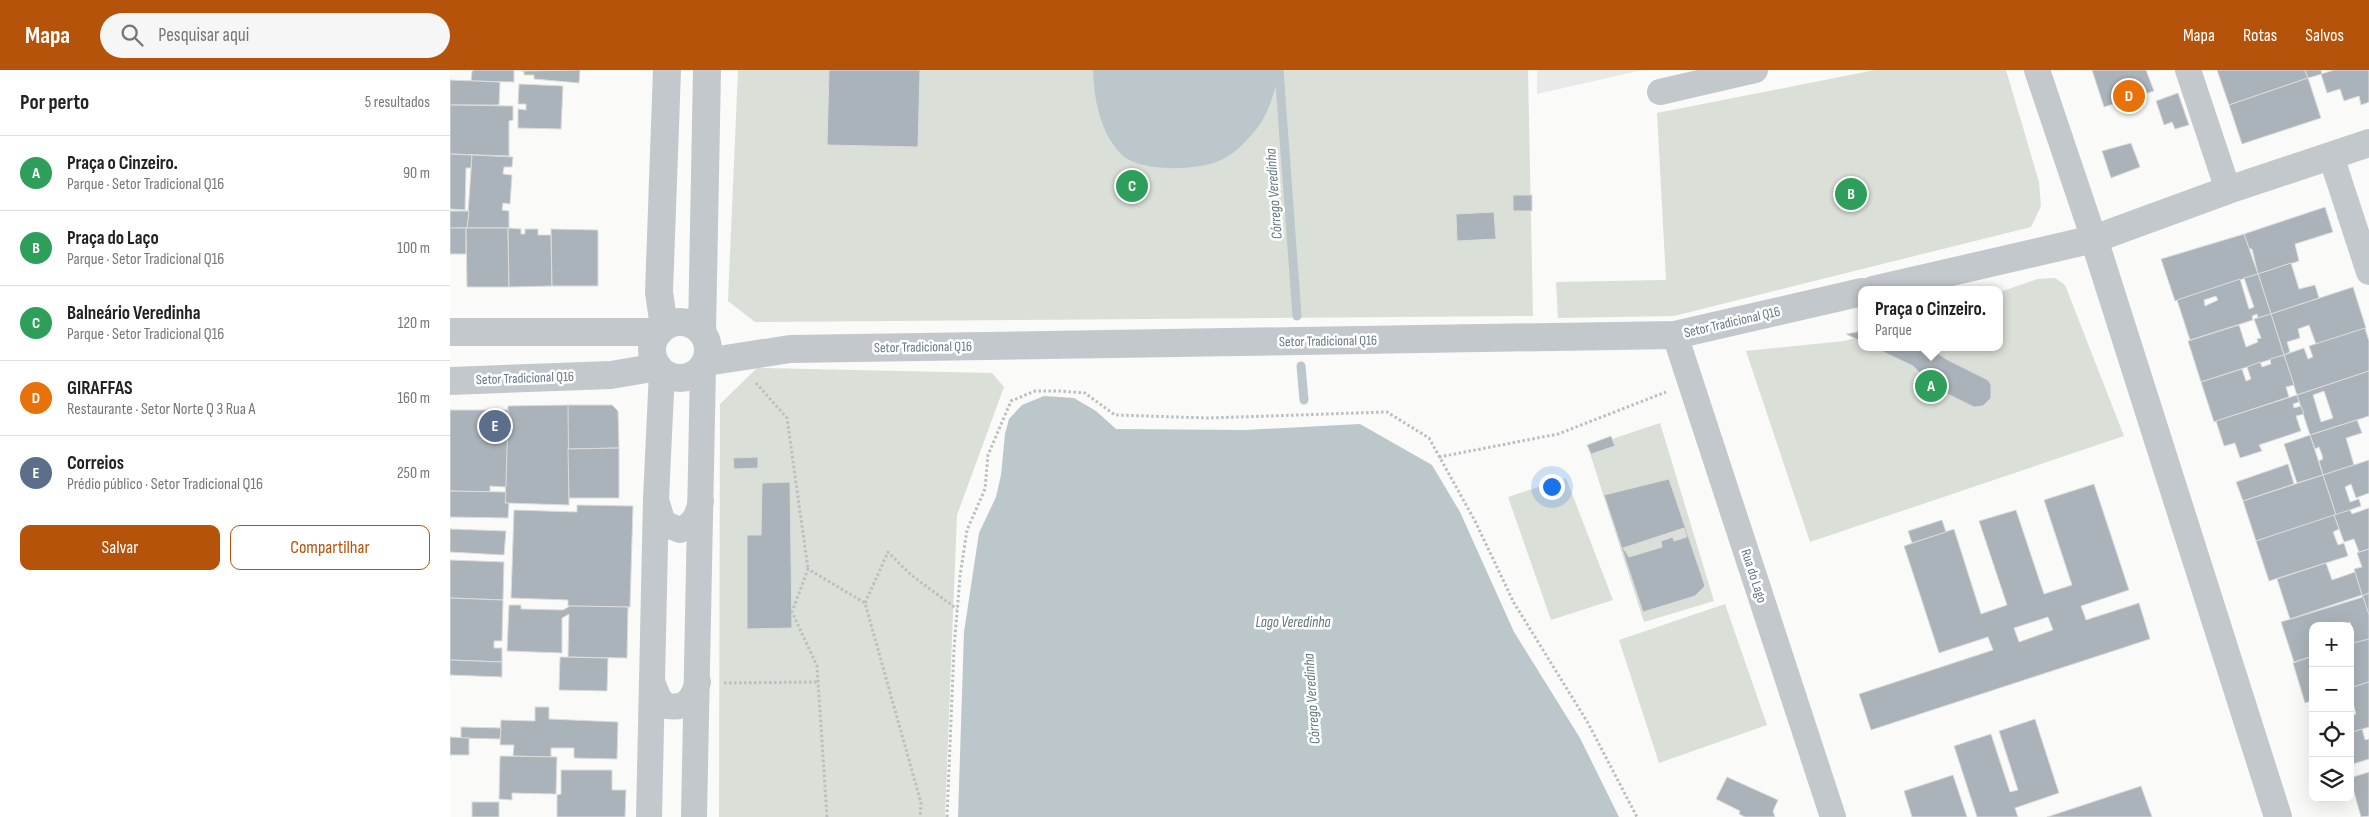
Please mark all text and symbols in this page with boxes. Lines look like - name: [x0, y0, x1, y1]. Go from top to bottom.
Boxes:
- search box: [100, 13, 450, 58]
- text: Mapa: [25, 21, 70, 50]
- icon: search: [118, 21, 146, 49]
- text: Pesquisar aqui: [158, 24, 249, 47]
- text: Mapa: [2183, 25, 2215, 46]
- text: Rotas: [2243, 25, 2277, 46]
- text: Salvos: [2305, 25, 2344, 46]
- pin: D: [2113, 77, 2145, 115]
- text: Por perto: [20, 90, 89, 115]
- text: 5 resultados: [365, 93, 430, 112]
- water label: Córrego Veredinha: [1261, 148, 1287, 240]
- text: Praça o Cinzeiro.: [67, 152, 178, 175]
- text: A: [32, 164, 40, 183]
- text: 90 m: [403, 164, 430, 183]
- pin: C: [1116, 167, 1148, 205]
- text: Parque · Setor Tradicional Q16: [67, 175, 224, 194]
- pin: B: [1835, 175, 1867, 213]
- text: Praça do Laço: [67, 227, 159, 250]
- text: B: [32, 239, 40, 258]
- text: 100 m: [397, 239, 430, 258]
- text: Parque · Setor Tradicional Q16: [67, 250, 224, 269]
- popup: [1858, 286, 2003, 351]
- text: Praça o Cinzeiro.: [1875, 298, 1986, 321]
- text: Balneário Veredinha: [67, 302, 200, 325]
- street label: Setor Tradicional Q16: [1682, 303, 1782, 341]
- text: C: [32, 314, 40, 333]
- text: 120 m: [398, 314, 430, 333]
- text: Parque: [1875, 321, 1912, 340]
- text: Parque · Setor Tradicional Q16: [67, 325, 224, 344]
- street label: Setor Tradicional Q16: [1279, 332, 1377, 350]
- street label: Setor Tradicional Q16: [874, 338, 972, 356]
- pin: A: [1915, 367, 1947, 405]
- street label: Setor Tradicional Q16: [476, 368, 574, 388]
- text: GIRAFFAS: [67, 377, 133, 400]
- text: D: [32, 389, 40, 408]
- text: 160 m: [397, 389, 430, 408]
- text: Restaurante · Setor Norte Q 3 Rua A: [67, 400, 255, 419]
- pin: E: [479, 407, 511, 445]
- text: Correios: [67, 452, 124, 475]
- text: E: [33, 464, 39, 483]
- text: 250 m: [397, 464, 430, 483]
- your location: [1539, 474, 1565, 500]
- text: Prédio público · Setor Tradicional Q16: [67, 475, 263, 494]
- button: Salvar: [20, 525, 220, 570]
- button: Compartilhar: [230, 525, 430, 570]
- street label: Rua do Lago: [1737, 547, 1771, 605]
- water label: Lago Veredinha: [1255, 613, 1331, 632]
- map controls: [2309, 622, 2354, 802]
- button: +: [2309, 622, 2354, 667]
- water label: Córrego Veredinha: [1299, 653, 1325, 745]
- button: −: [2309, 667, 2354, 712]
- button: locate: [2309, 712, 2354, 757]
- button: layers: [2309, 757, 2354, 802]

